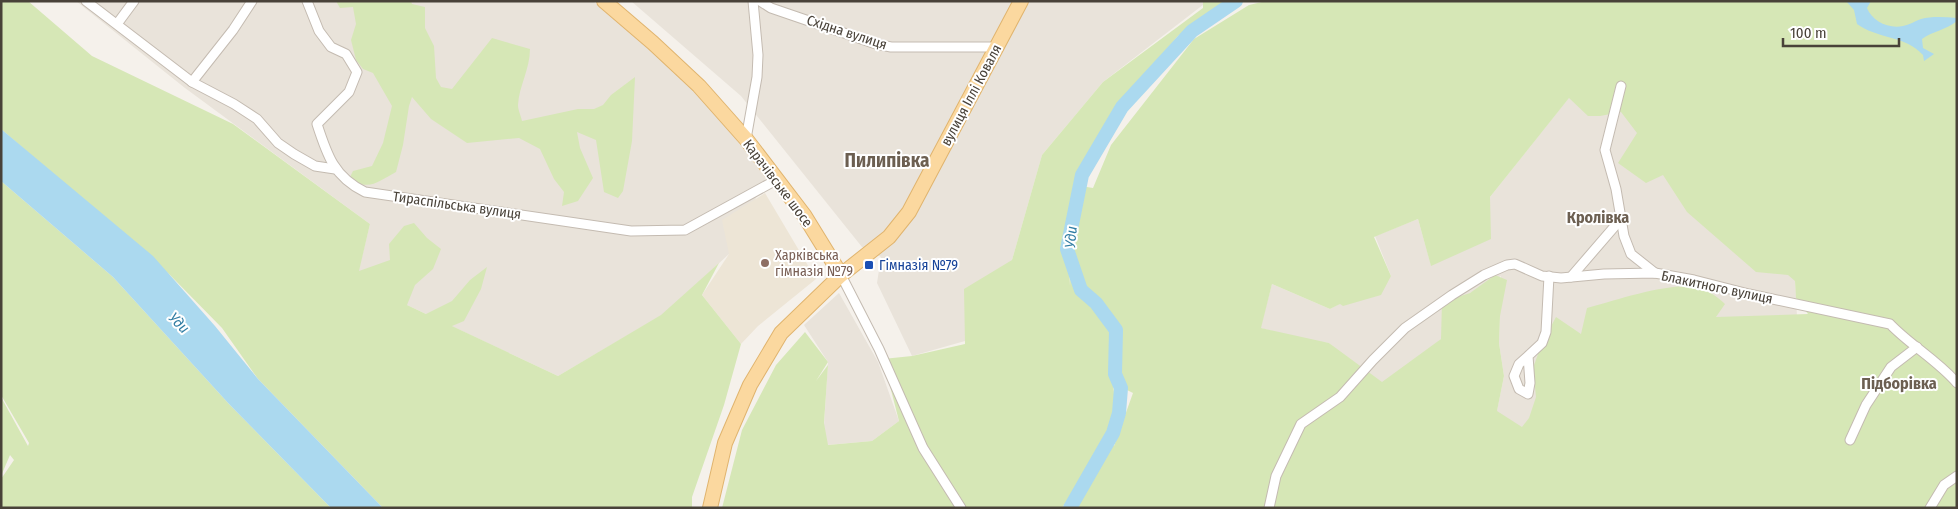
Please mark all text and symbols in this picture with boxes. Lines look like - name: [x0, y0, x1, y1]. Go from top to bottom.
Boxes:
- street label: Східна вулиця: [805, 12, 889, 53]
- scale bar: [1783, 15, 1899, 47]
- text: 100 m: [1790, 24, 1827, 42]
- street label: вулиця Іллі Коваля: [937, 41, 1005, 149]
- street label: Карачівське шосе: [739, 136, 816, 230]
- district label: Пилипівка: [845, 149, 929, 172]
- street label: Тираспільська вулиця: [392, 188, 522, 223]
- district label: Кролівка: [1567, 208, 1629, 227]
- water label: Уди: [1061, 225, 1081, 249]
- place label: Харківська гімназія №79: [775, 247, 853, 280]
- marker: Харківська гімназія №79: [759, 257, 771, 269]
- place label: Гімназія №79: [879, 257, 958, 274]
- marker: Гімназія №79: [863, 259, 875, 271]
- street label: Блакитного вулиця: [1660, 267, 1774, 308]
- water label: Уди: [165, 309, 193, 337]
- district label: Підборівка: [1861, 374, 1937, 393]

